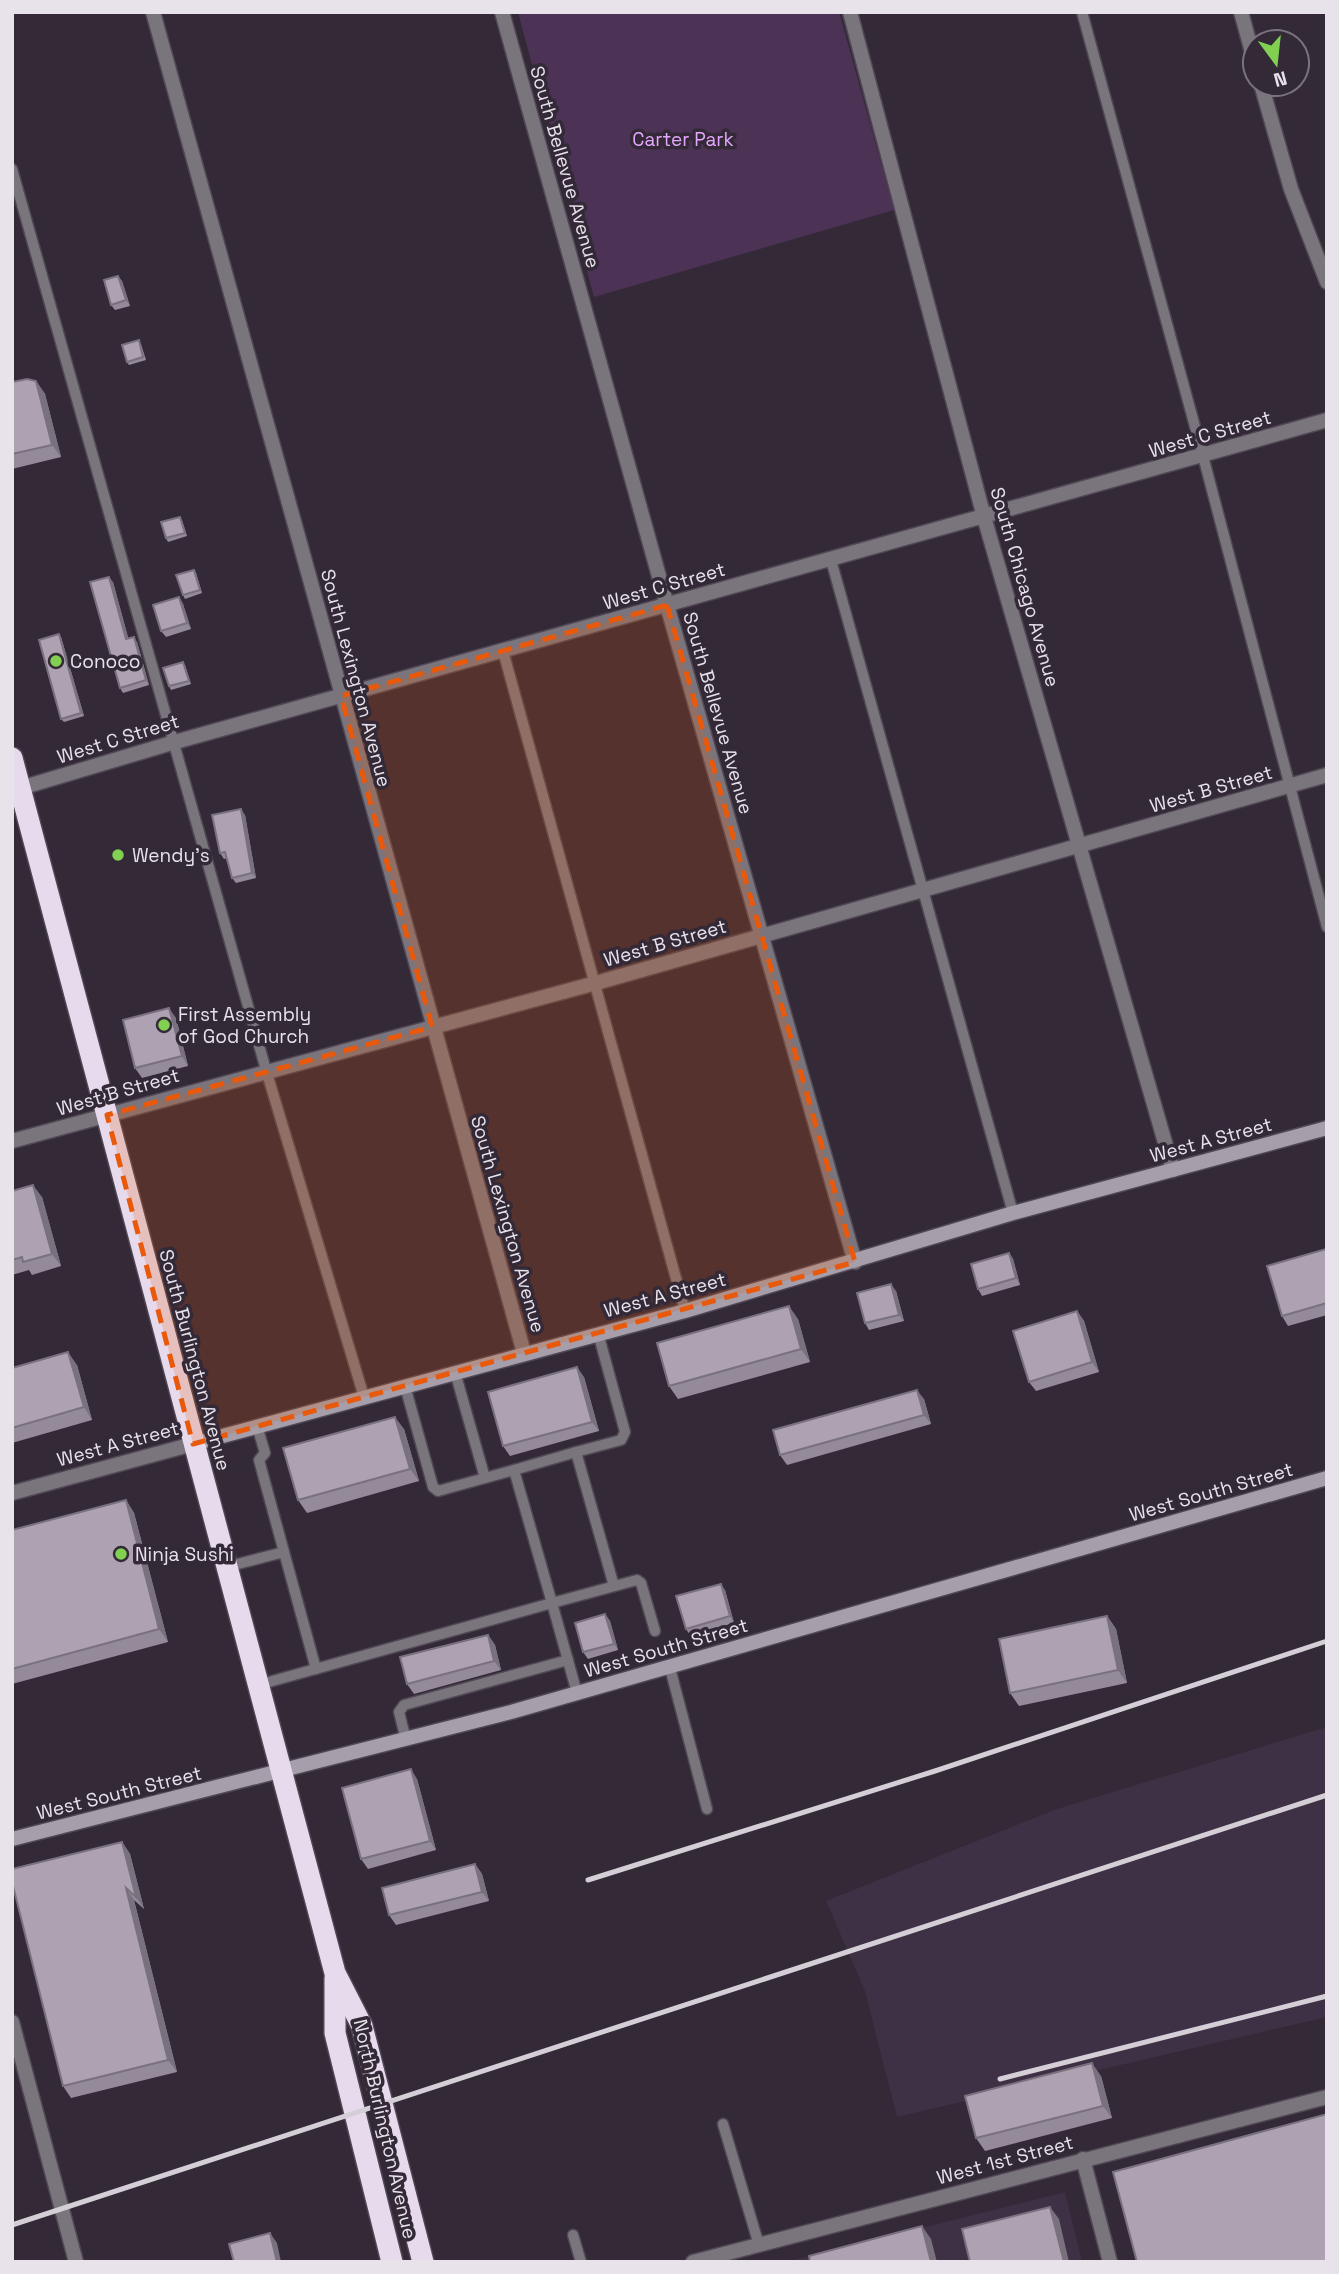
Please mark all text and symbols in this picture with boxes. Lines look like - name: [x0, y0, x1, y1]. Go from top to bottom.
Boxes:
- north arrow: [1241, 28, 1311, 98]
- street label: South Bellevue Avenue: [524, 63, 606, 271]
- text: N: [1271, 65, 1290, 93]
- park label: Carter Park: [632, 127, 734, 152]
- street label: West C Street: [1146, 405, 1274, 463]
- street label: South Chicago Avenue: [985, 484, 1065, 690]
- street label: West C Street: [600, 557, 728, 615]
- street label: South Lexington Avenue: [315, 566, 397, 790]
- street label: South Bellevue Avenue: [677, 609, 759, 817]
- place label: Conoco: [70, 649, 140, 674]
- marker: Conoco: [48, 653, 64, 669]
- street label: West C Street: [54, 709, 182, 769]
- street label: West B Street: [1147, 760, 1275, 818]
- place label: Wendy's: [132, 843, 210, 868]
- marker: Wendy's: [110, 847, 126, 863]
- street label: West B Street: [601, 914, 729, 972]
- place label: First Assembly of God Church: [178, 1002, 311, 1049]
- marker: First Assembly of God Church: [156, 1017, 172, 1033]
- street label: West B Street: [54, 1063, 182, 1121]
- street label: West A Street: [1147, 1112, 1275, 1168]
- street label: South Lexington Avenue: [465, 1113, 551, 1335]
- street label: South Burlington Avenue: [153, 1246, 237, 1474]
- street label: West A Street: [601, 1267, 729, 1323]
- street label: West A Street: [54, 1416, 182, 1472]
- street label: West South Street: [1126, 1457, 1296, 1527]
- place label: Ninja Sushi: [135, 1542, 234, 1567]
- marker: Ninja Sushi: [113, 1546, 129, 1562]
- street label: West South Street: [581, 1613, 751, 1683]
- street label: West South Street: [34, 1760, 204, 1826]
- street label: North Burlington Avenue: [348, 2017, 422, 2241]
- street label: West 1st Street: [934, 2130, 1076, 2190]

